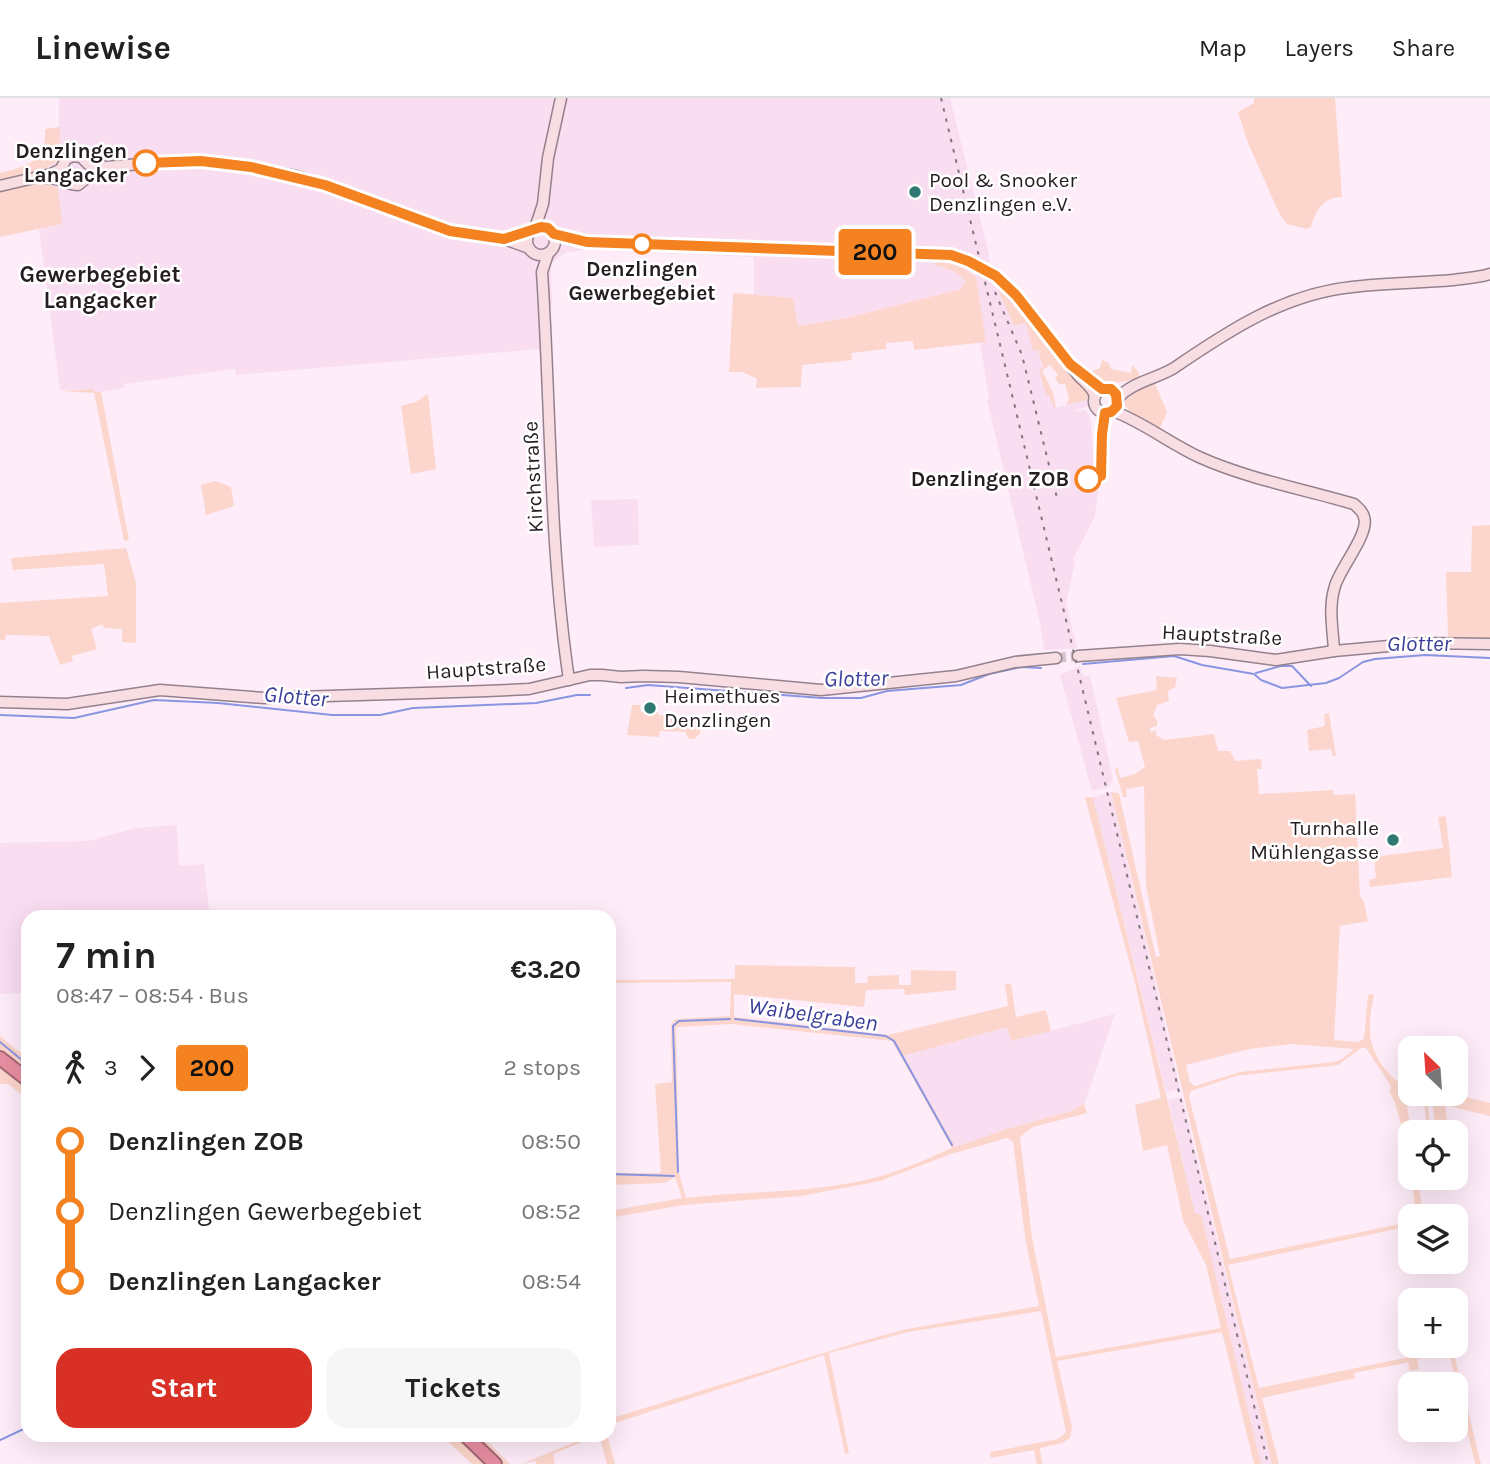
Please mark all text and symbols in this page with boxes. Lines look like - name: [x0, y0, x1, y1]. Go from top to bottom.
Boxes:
- text: Linewise: [35, 29, 171, 67]
- text: Map: [1199, 34, 1247, 62]
- text: Layers: [1285, 34, 1354, 62]
- text: Share: [1392, 34, 1455, 62]
- place label: Denzlingen Langacker: [15, 139, 128, 187]
- marker: Denzlingen Langacker: [133, 150, 159, 176]
- place label: Pool & Snooker Denzlingen e.V.: [929, 168, 1078, 216]
- marker: Pool & Snooker Denzlingen e.V.: [907, 184, 923, 200]
- line badge: 200: [835, 229, 915, 275]
- marker: Denzlingen Gewerbegebiet: [632, 234, 652, 254]
- text: 200: [853, 238, 897, 266]
- place label: Denzlingen Gewerbegebiet: [568, 257, 716, 305]
- district label: Gewerbegebiet Langacker: [19, 261, 181, 314]
- street label: Kirchstraße: [518, 421, 548, 533]
- marker: Denzlingen ZOB: [1075, 466, 1101, 492]
- place label: Denzlingen ZOB: [911, 467, 1069, 491]
- street label: Hauptstraße: [1161, 620, 1283, 650]
- water label: Glotter: [1387, 630, 1452, 657]
- street label: Hauptstraße: [425, 652, 547, 684]
- water label: Glotter: [824, 664, 890, 693]
- water label: Glotter: [263, 680, 330, 713]
- place label: Heimethues Denzlingen: [664, 684, 781, 732]
- marker: Heimethues Denzlingen: [642, 700, 658, 716]
- place label: Turnhalle Mühlengasse: [1250, 816, 1379, 864]
- marker: Turnhalle Mühlengasse: [1385, 832, 1401, 848]
- text: 7 min: [56, 933, 157, 978]
- text: €3.20: [511, 954, 581, 985]
- text: 08:47 – 08:54 · Bus: [56, 982, 249, 1009]
- water label: Waibelgraben: [746, 992, 879, 1037]
- north arrow: [1398, 1036, 1468, 1106]
- map controls: [1398, 1036, 1468, 1442]
- icon: walk: [56, 1049, 94, 1087]
- icon: forward: [128, 1049, 166, 1087]
- text: 3: [104, 1054, 118, 1081]
- text: 200: [190, 1054, 234, 1082]
- text: 2 stops: [503, 1054, 581, 1081]
- button: locate: [1398, 1120, 1468, 1190]
- text: Denzlingen ZOB: [108, 1126, 304, 1157]
- text: 08:50: [521, 1128, 581, 1155]
- text: Denzlingen Gewerbegebiet: [108, 1196, 422, 1227]
- text: 08:52: [522, 1198, 581, 1225]
- button: layers: [1398, 1204, 1468, 1274]
- text: Denzlingen Langacker: [108, 1266, 381, 1297]
- text: 08:54: [522, 1268, 581, 1295]
- button: +: [1398, 1288, 1468, 1358]
- button: Start: [56, 1348, 312, 1428]
- button: Tickets: [326, 1348, 581, 1428]
- button: −: [1398, 1372, 1468, 1442]

